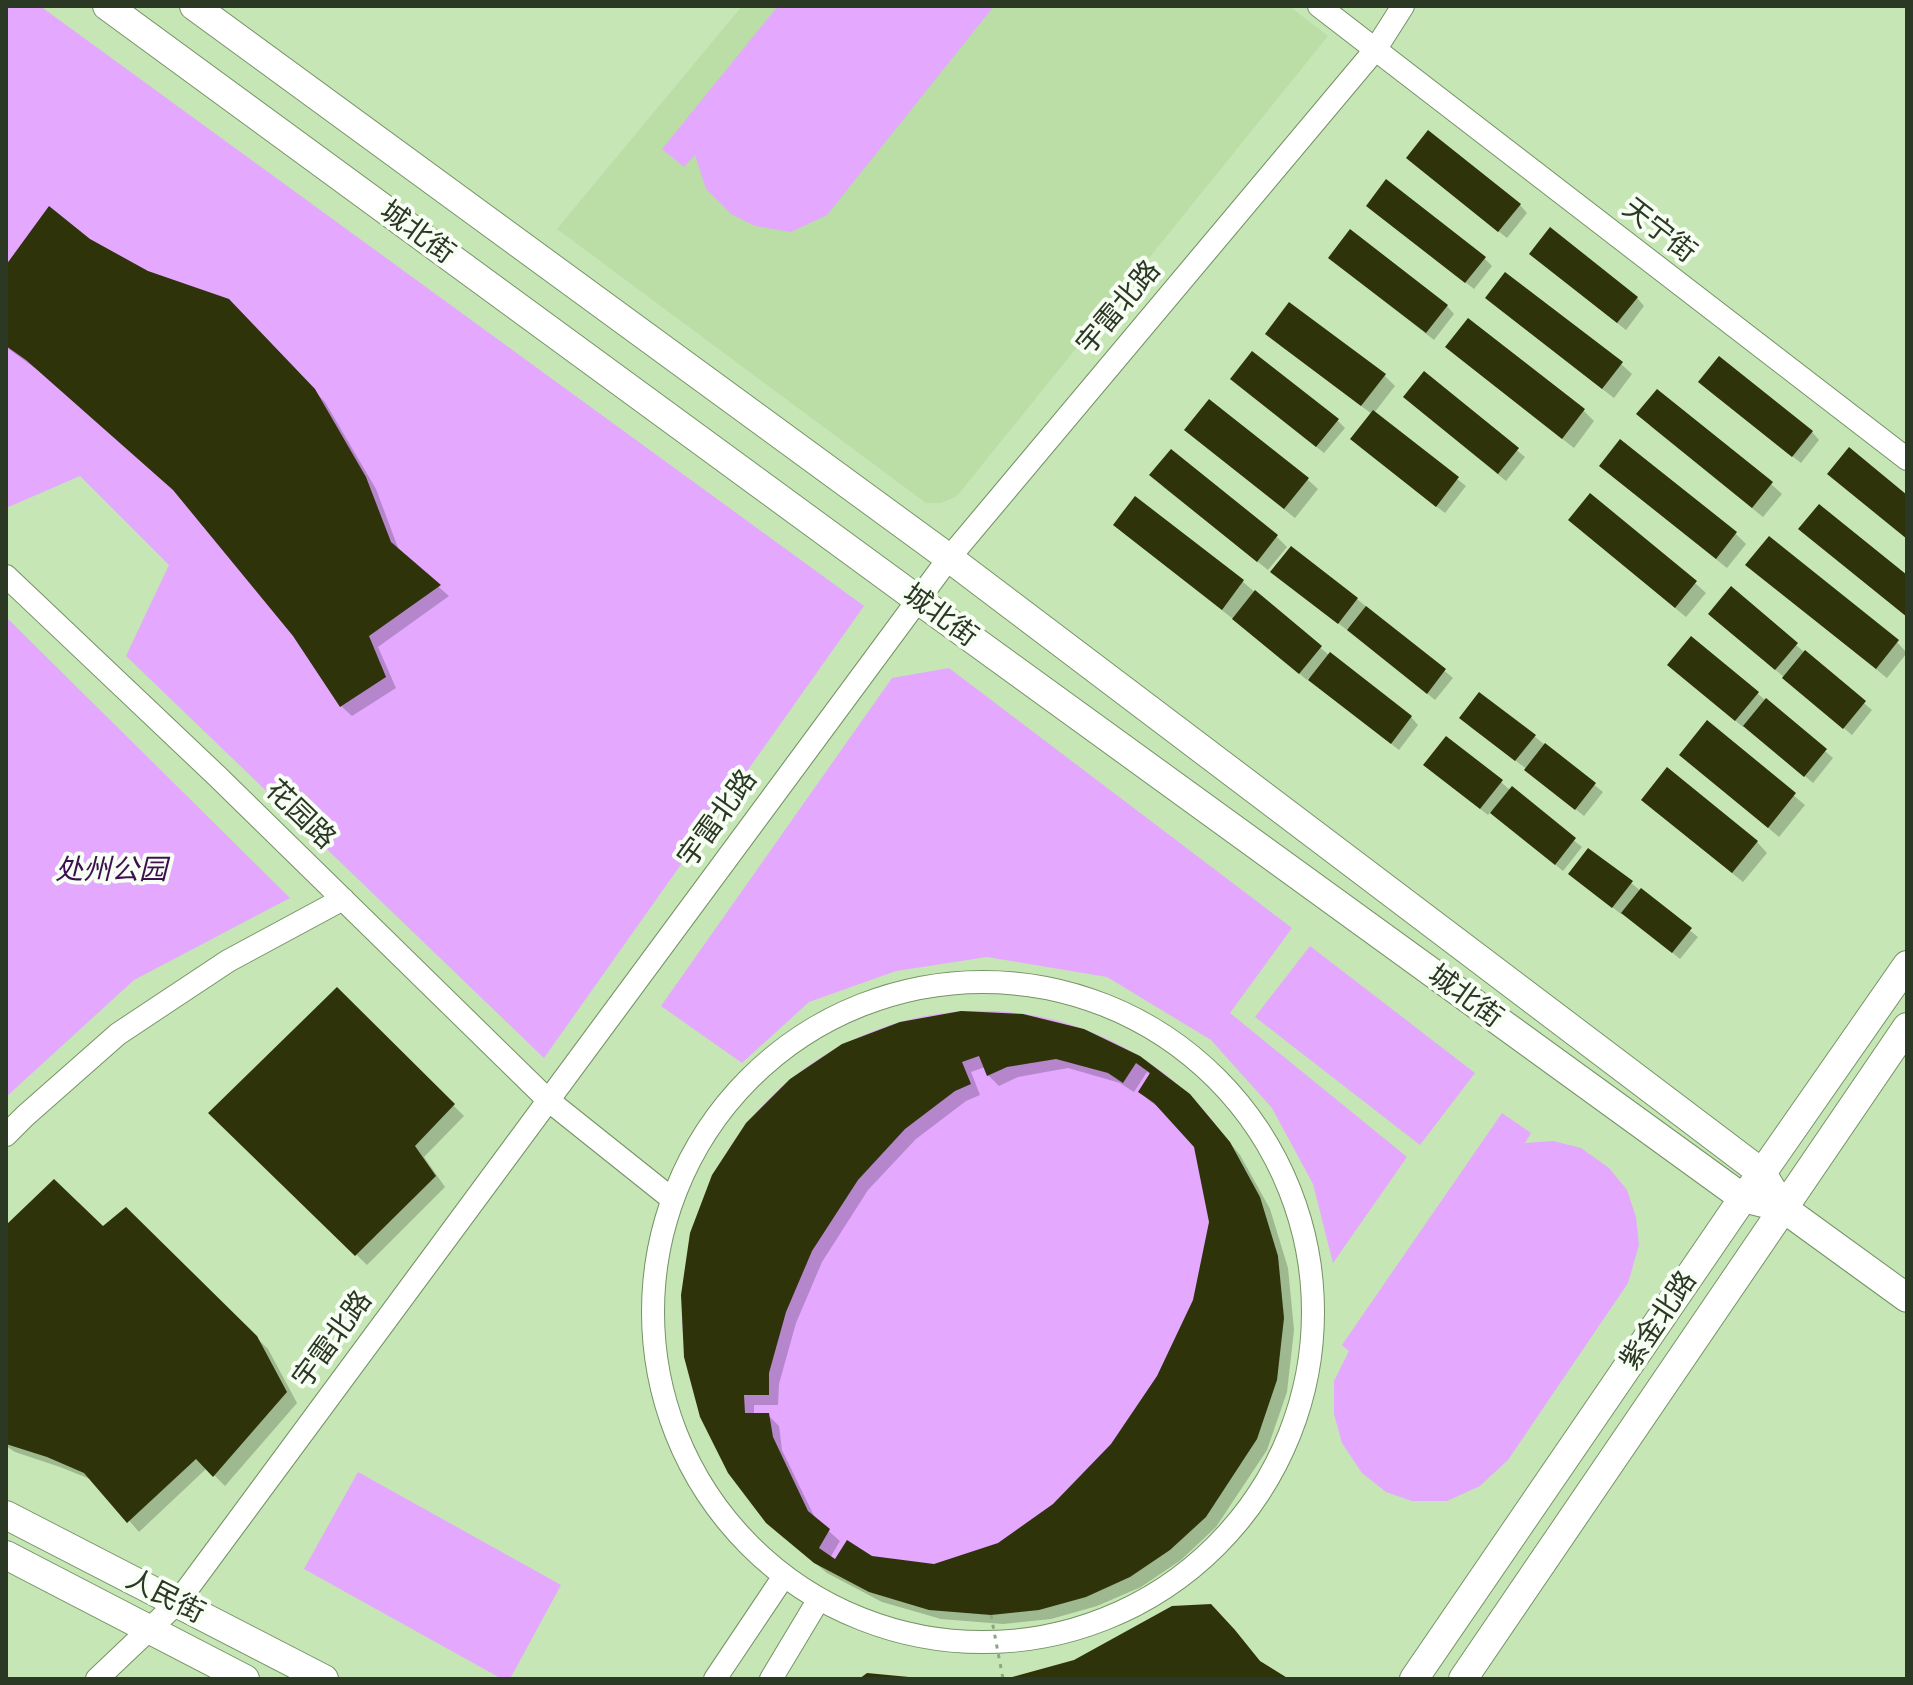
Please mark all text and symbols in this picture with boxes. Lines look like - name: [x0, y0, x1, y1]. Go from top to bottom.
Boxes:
- street label: 天宁街: [1616, 192, 1702, 270]
- street label: 城北街: [373, 195, 461, 271]
- street label: 宇雷北路: [1070, 254, 1168, 362]
- street label: 城北街: [896, 578, 984, 654]
- street label: 宇雷北路: [671, 764, 765, 874]
- street label: 花园路: [258, 774, 342, 856]
- park label: 处州公园: [55, 854, 167, 888]
- street label: 城北街: [1421, 959, 1509, 1035]
- street label: 紫金北路: [1614, 1265, 1704, 1377]
- street label: 宇雷北路: [286, 1285, 380, 1395]
- street label: 人民街: [120, 1563, 210, 1631]

